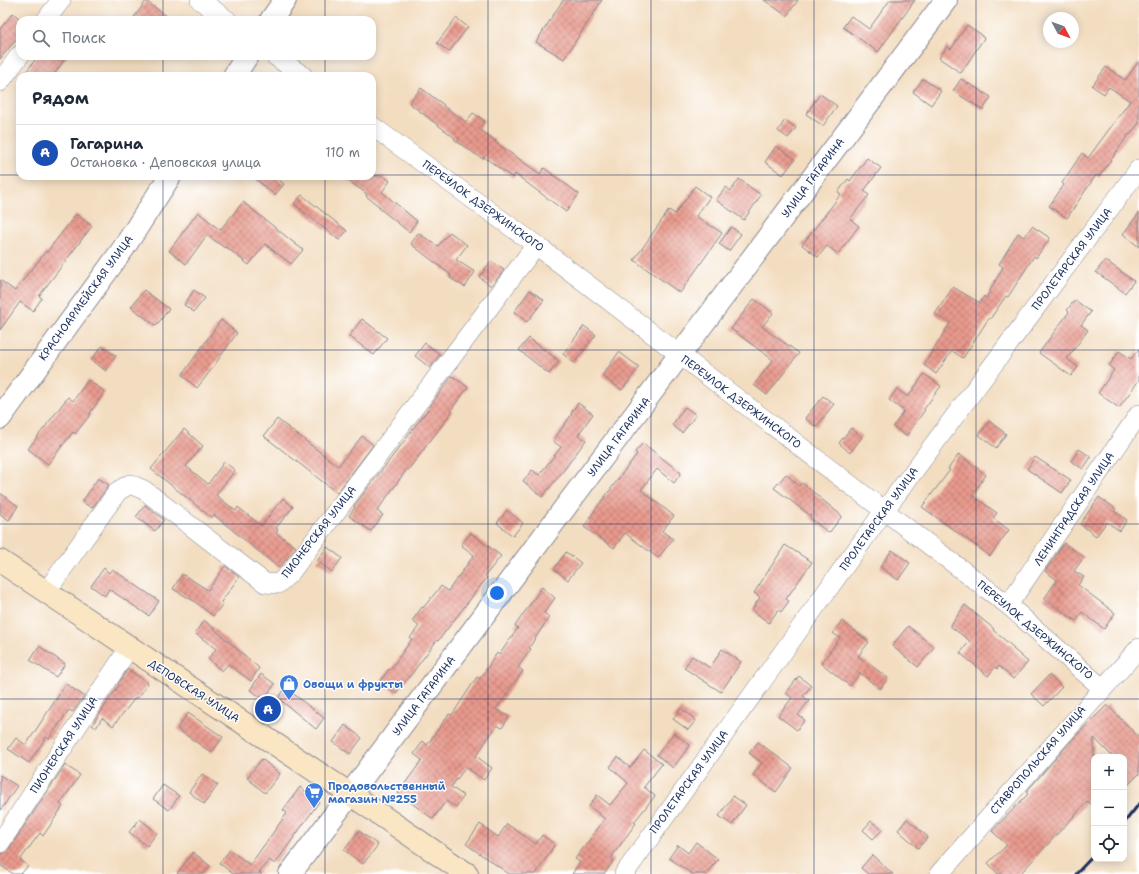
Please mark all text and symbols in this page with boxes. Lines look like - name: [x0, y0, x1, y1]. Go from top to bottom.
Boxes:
- north arrow: [1043, 12, 1079, 48]
- search box: [16, 16, 376, 60]
- icon: search: [30, 27, 52, 49]
- text: Поиск: [62, 28, 106, 48]
- text: Рядом: [32, 87, 89, 109]
- text: Гагарина: [70, 134, 143, 154]
- street label: УЛИЦА ГАГАРИНА: [778, 135, 848, 221]
- text: A: [40, 144, 50, 161]
- text: 110 m: [325, 144, 360, 161]
- text: Остановка · Деповская улица: [70, 154, 261, 171]
- street label: ПЕРЕУЛОК ДЗЕРЖИНСКОГО: [419, 157, 547, 255]
- street label: ПРОЛЕТАРСКАЯ УЛИЦА: [1028, 205, 1116, 313]
- street label: КРАСНОАРМЕЙСКАЯ УЛИЦА: [35, 232, 137, 364]
- street label: ПЕРЕУЛОК ДЗЕРЖИНСКОГО: [678, 352, 804, 452]
- street label: УЛИЦА ГАГАРИНА: [584, 394, 654, 480]
- street label: ЛЕНИНГРАДСКАЯ УЛИЦА: [1030, 449, 1118, 569]
- street label: ПРОЛЕТАРСКАЯ УЛИЦА: [836, 464, 922, 574]
- street label: ПИОНЕРСКАЯ УЛИЦА: [278, 483, 360, 581]
- street label: ПЕРЕУЛОК ДЗЕРЖИНСКОГО: [974, 577, 1096, 683]
- your location: [487, 583, 507, 603]
- street label: УЛИЦА ГАГАРИНА: [389, 653, 459, 739]
- street label: ДЕПОВСКАЯ УЛИЦА: [145, 656, 243, 726]
- shop icon: Овощи и фрукты: [278, 673, 300, 701]
- place label: Овощи и фрукты: [303, 677, 403, 692]
- street label: ПИОНЕРСКАЯ УЛИЦА: [27, 693, 101, 797]
- pin: A: [255, 694, 281, 724]
- street label: СТАВРОПОЛЬСКАЯ УЛИЦА: [987, 702, 1089, 818]
- street label: ПРОЛЕТАРСКАЯ УЛИЦА: [646, 727, 732, 837]
- map controls: [1091, 754, 1127, 862]
- button: +: [1091, 754, 1127, 790]
- place label: Продовольственный магазин №255: [328, 779, 446, 807]
- supermarket icon: Продовольственный магазин №255: [303, 781, 325, 809]
- button: −: [1091, 790, 1127, 826]
- button: locate: [1091, 826, 1127, 862]

